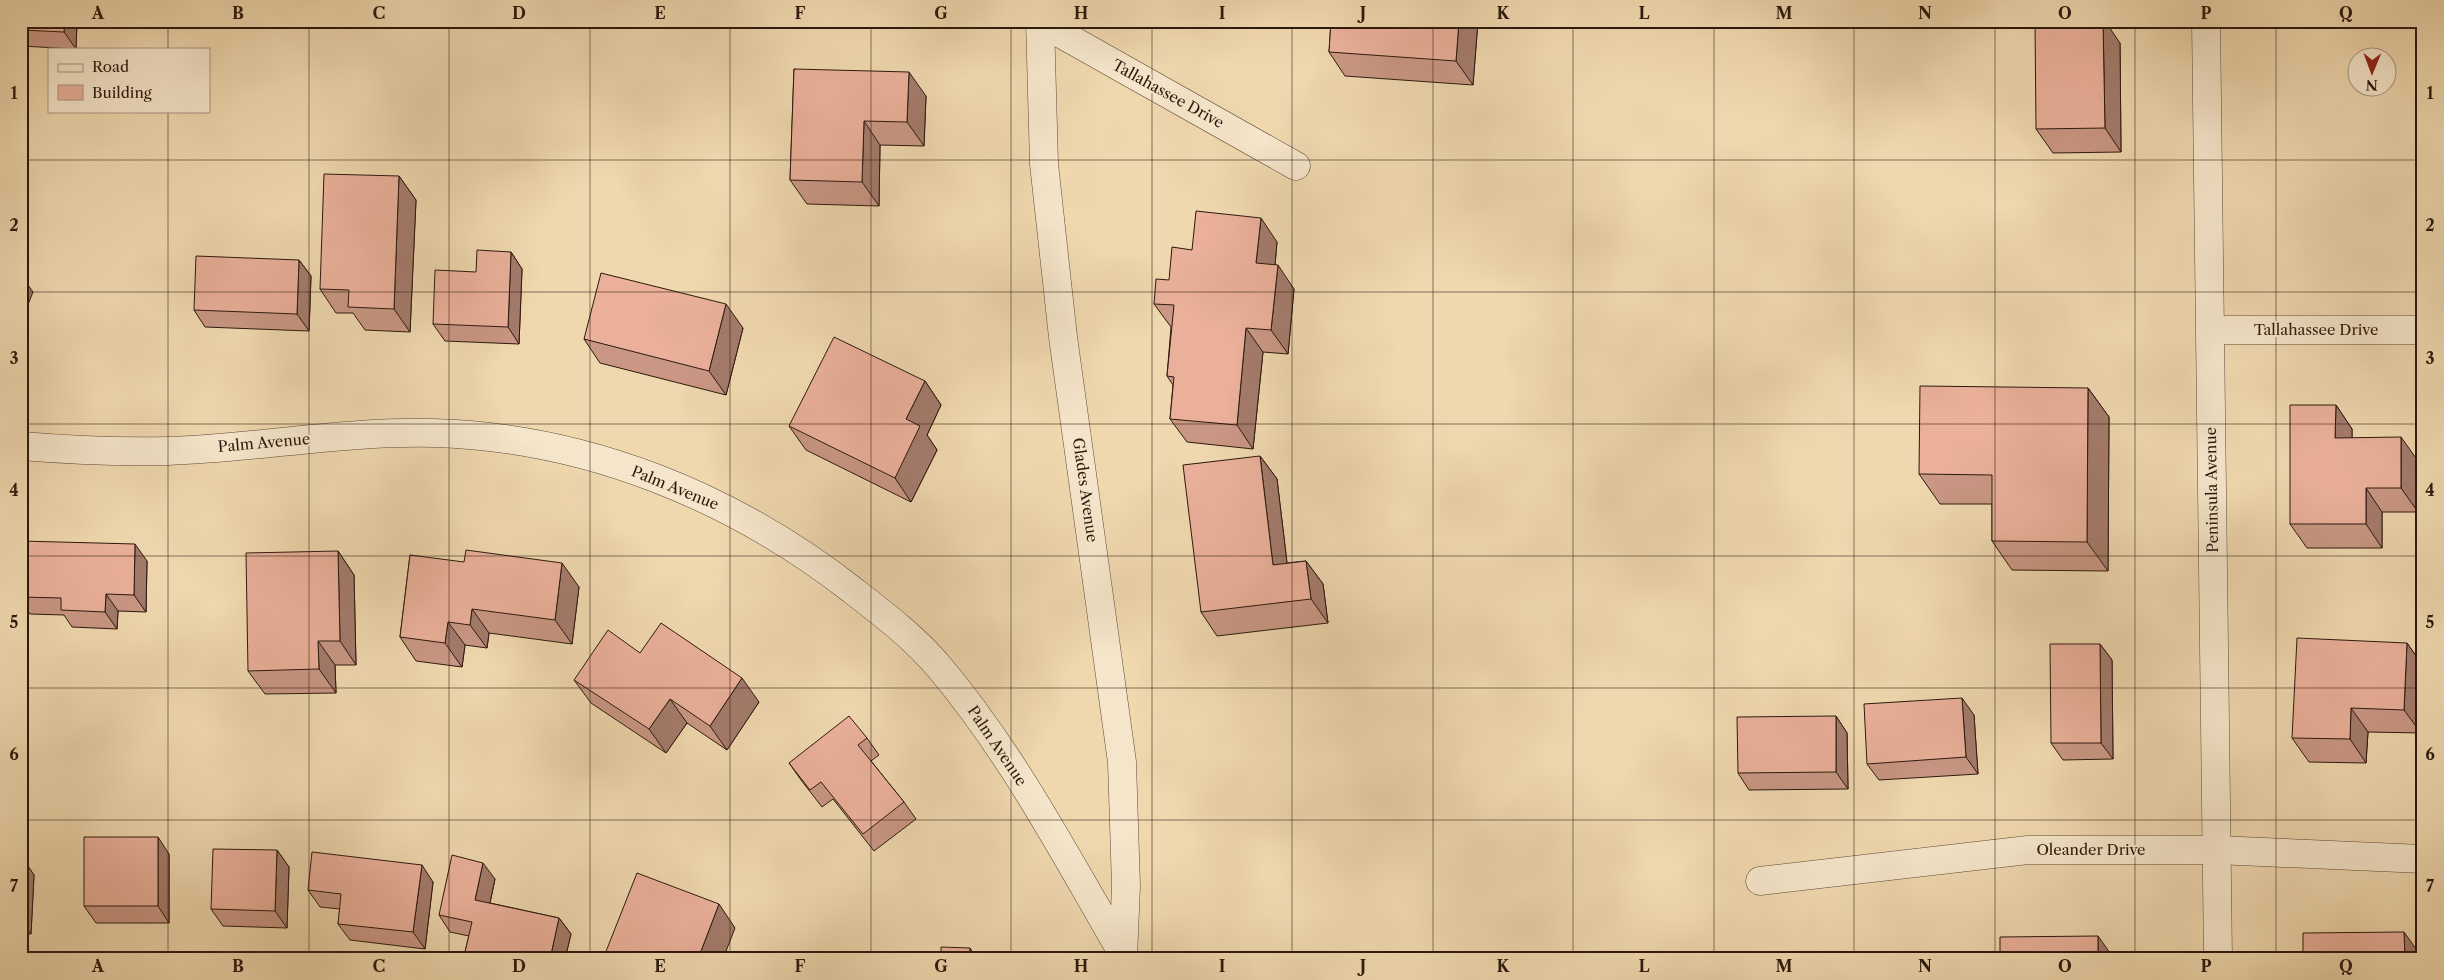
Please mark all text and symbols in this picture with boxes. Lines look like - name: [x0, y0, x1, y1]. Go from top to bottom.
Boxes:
- text: A: [91, 3, 105, 23]
- text: B: [232, 3, 244, 23]
- text: C: [373, 3, 385, 23]
- text: D: [512, 3, 526, 23]
- text: E: [654, 3, 666, 23]
- text: F: [795, 3, 806, 23]
- text: G: [934, 3, 948, 23]
- text: H: [1074, 3, 1088, 23]
- text: I: [1219, 3, 1226, 23]
- text: J: [1357, 3, 1366, 23]
- text: K: [1497, 3, 1511, 23]
- text: L: [1638, 3, 1650, 23]
- text: M: [1776, 3, 1793, 23]
- text: N: [1918, 3, 1932, 23]
- text: O: [2058, 3, 2072, 23]
- text: P: [2201, 3, 2212, 23]
- text: Q: [2339, 3, 2353, 23]
- legend: [48, 48, 210, 112]
- north arrow: [2346, 48, 2396, 98]
- street label: Tallahassee Drive: [1109, 55, 1227, 132]
- text: Road: [92, 57, 129, 76]
- text: N: [2366, 76, 2378, 94]
- text: 1: [10, 83, 18, 103]
- text: Building: [92, 83, 152, 102]
- text: 1: [2426, 83, 2434, 103]
- text: 2: [9, 215, 19, 235]
- text: 2: [2425, 215, 2435, 235]
- street label: Tallahassee Drive: [2254, 320, 2378, 339]
- text: 3: [9, 348, 19, 368]
- text: 3: [2425, 348, 2435, 368]
- street label: Peninsula Avenue: [2201, 427, 2222, 553]
- street label: Palm Avenue: [217, 429, 311, 456]
- street label: Glades Avenue: [1069, 437, 1102, 543]
- street label: Palm Avenue: [629, 461, 722, 514]
- text: 4: [9, 480, 19, 500]
- text: 4: [2425, 480, 2435, 500]
- text: 5: [10, 612, 19, 632]
- text: 5: [2426, 612, 2435, 632]
- street label: Palm Avenue: [964, 702, 1031, 789]
- text: 6: [9, 744, 19, 764]
- text: 6: [2425, 744, 2435, 764]
- street label: Oleander Drive: [2036, 840, 2146, 859]
- text: 7: [10, 876, 19, 896]
- text: 7: [2426, 876, 2435, 896]
- text: A: [91, 956, 105, 976]
- text: B: [232, 956, 244, 976]
- text: C: [373, 956, 385, 976]
- text: D: [512, 956, 526, 976]
- text: E: [654, 956, 666, 976]
- text: F: [795, 956, 806, 976]
- text: G: [934, 956, 948, 976]
- text: H: [1074, 956, 1088, 976]
- text: I: [1219, 956, 1226, 976]
- text: J: [1357, 956, 1366, 976]
- text: K: [1497, 956, 1511, 976]
- text: L: [1638, 956, 1650, 976]
- text: M: [1776, 956, 1793, 976]
- text: N: [1918, 956, 1932, 976]
- text: O: [2058, 956, 2072, 976]
- text: P: [2201, 956, 2212, 976]
- text: Q: [2339, 956, 2353, 976]

